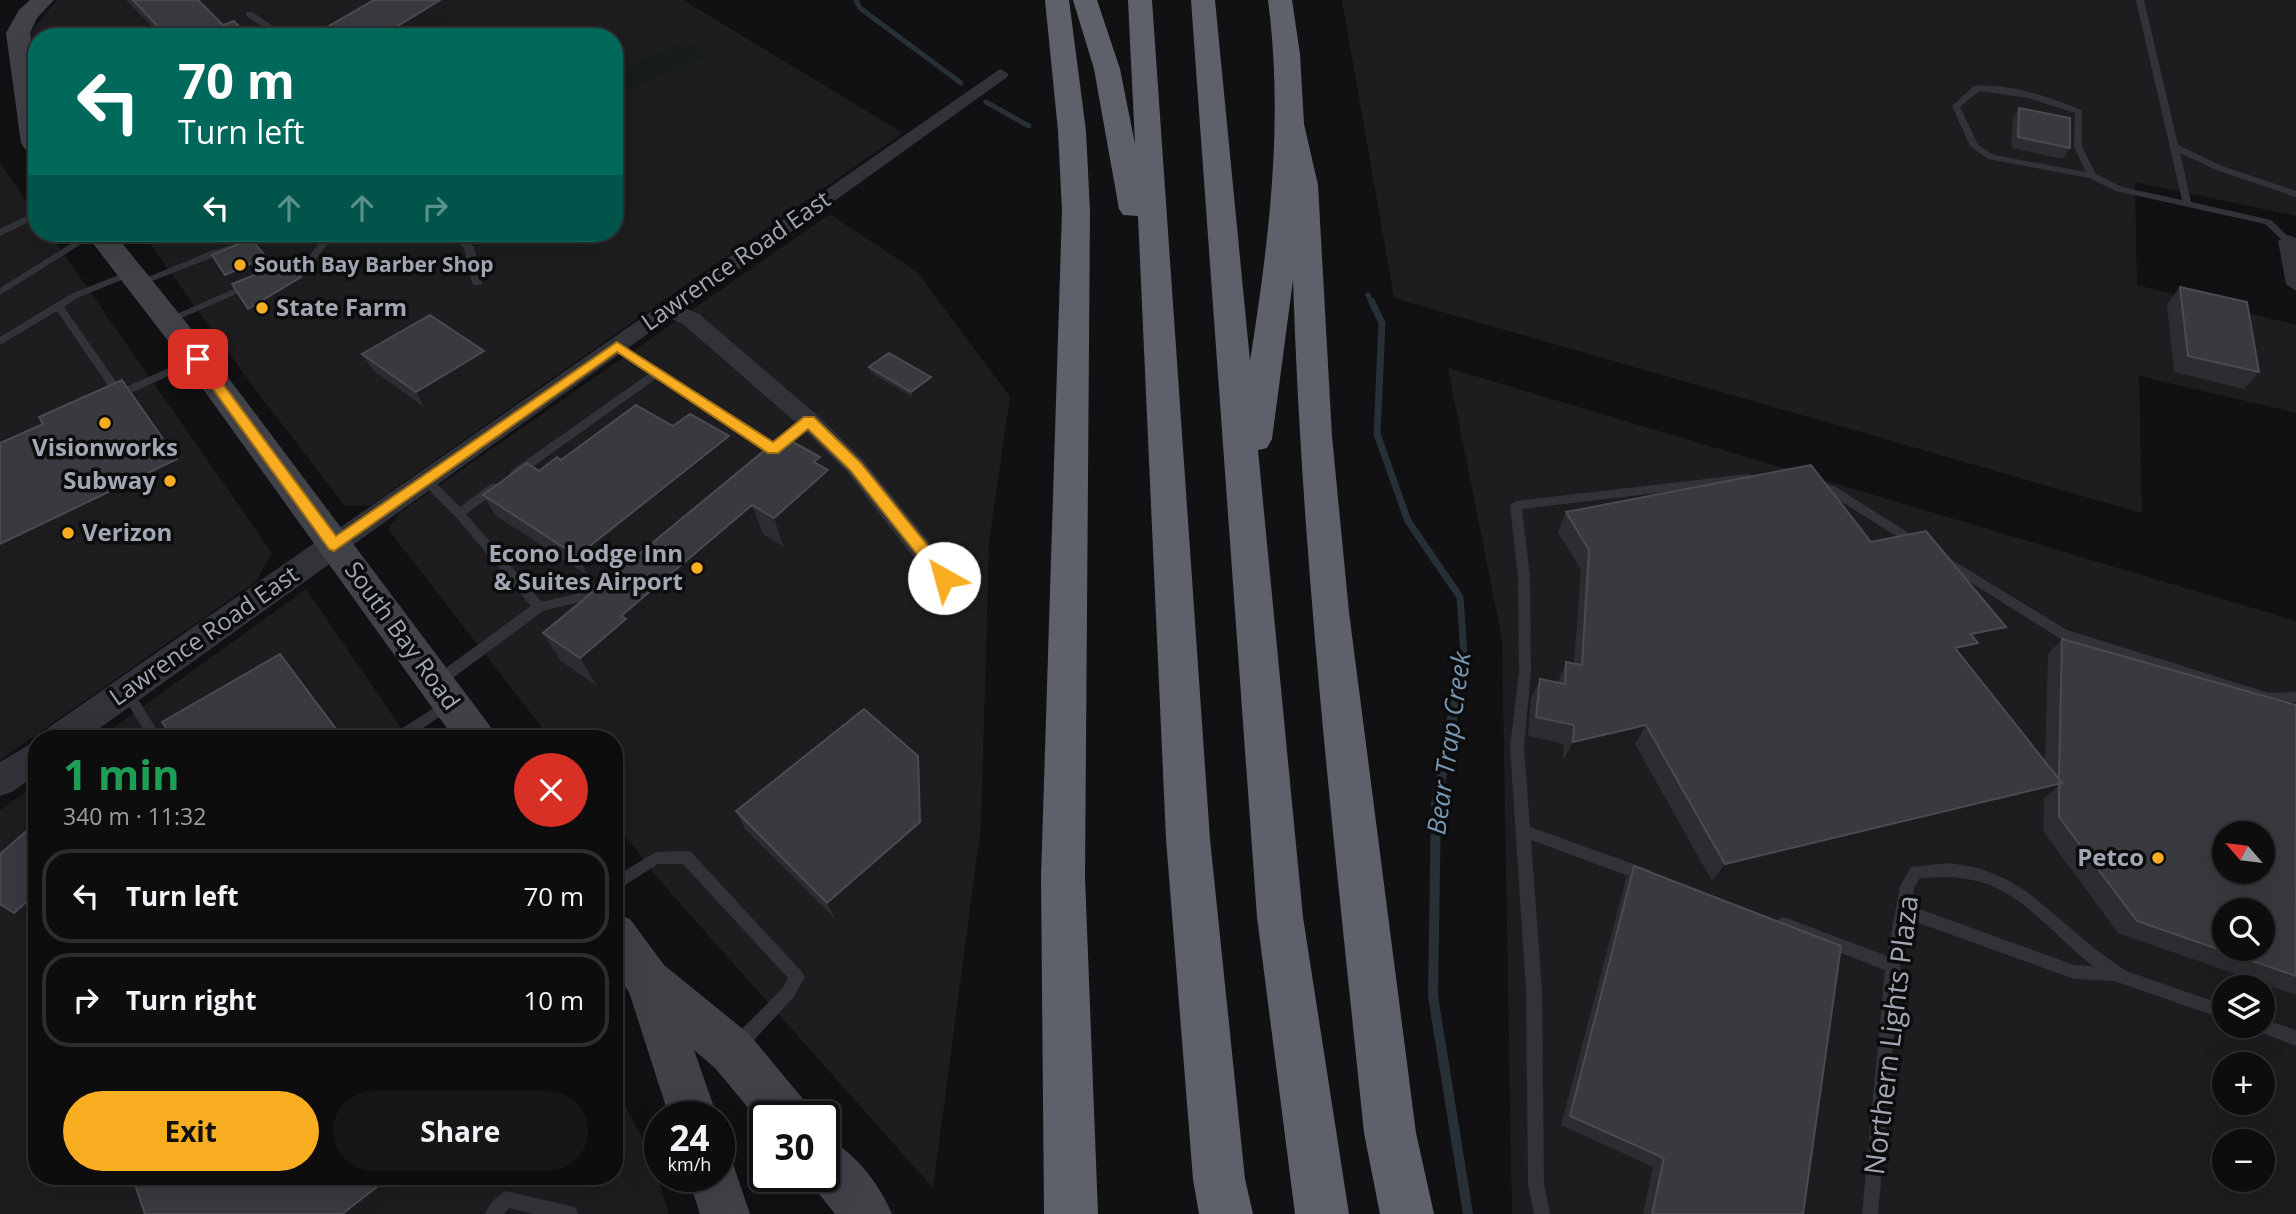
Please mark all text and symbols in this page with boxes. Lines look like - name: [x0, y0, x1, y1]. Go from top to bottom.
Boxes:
- text: 70 m: [178, 47, 295, 113]
- icon: left: [63, 56, 154, 147]
- text: Turn left: [178, 110, 304, 153]
- street label: Lawrence Road East: [634, 182, 836, 337]
- icon: left: [197, 189, 235, 227]
- icon: ahead: [270, 189, 308, 227]
- icon: ahead: [343, 189, 381, 227]
- icon: right: [416, 189, 454, 227]
- place label: South Bay Barber Shop: [254, 250, 494, 278]
- marker: South Bay Barber Shop: [232, 257, 248, 273]
- place label: State Farm: [276, 290, 407, 323]
- marker: State Farm: [254, 300, 270, 316]
- pin: [168, 329, 228, 389]
- icon: arrive: [179, 340, 217, 378]
- marker: Visionworks: [97, 415, 113, 431]
- place label: Visionworks: [32, 430, 178, 463]
- place label: Subway: [63, 463, 156, 496]
- marker: Subway: [162, 473, 178, 489]
- place label: Verizon: [82, 515, 172, 548]
- marker: Verizon: [60, 525, 76, 541]
- place label: Econo Lodge Inn & Suites Airport: [488, 536, 683, 597]
- position arrow: [907, 541, 981, 615]
- street label: South Bay Road: [338, 554, 468, 716]
- street label: Lawrence Road East: [102, 557, 304, 712]
- marker: Econo Lodge Inn & Suites Airport: [689, 560, 705, 576]
- water label: Bear Trap Creek: [1417, 648, 1479, 837]
- text: 1 min: [63, 745, 180, 802]
- button: close: [514, 753, 588, 827]
- text: 340 m · 11:32: [63, 800, 206, 832]
- north arrow: [2212, 821, 2275, 884]
- map controls: [2212, 821, 2275, 1192]
- place label: Petco: [2077, 840, 2144, 873]
- marker: Petco: [2150, 850, 2166, 866]
- icon: left: [67, 877, 105, 915]
- text: Turn left: [126, 878, 238, 914]
- text: 70 m: [523, 878, 584, 914]
- street label: Northern Lights Plaza: [1854, 893, 1926, 1177]
- button: search: [2212, 898, 2275, 961]
- button: layers: [2212, 975, 2275, 1038]
- icon: right: [67, 981, 105, 1019]
- text: Turn right: [126, 982, 257, 1018]
- text: 10 m: [523, 982, 584, 1018]
- button: +: [2212, 1052, 2275, 1115]
- button: Exit: [63, 1091, 319, 1171]
- button: Share: [333, 1091, 588, 1171]
- speed limit sign: 30: [749, 1101, 840, 1192]
- text: 24: [669, 1114, 710, 1161]
- button: −: [2212, 1129, 2275, 1192]
- text: km/h: [668, 1152, 711, 1176]

